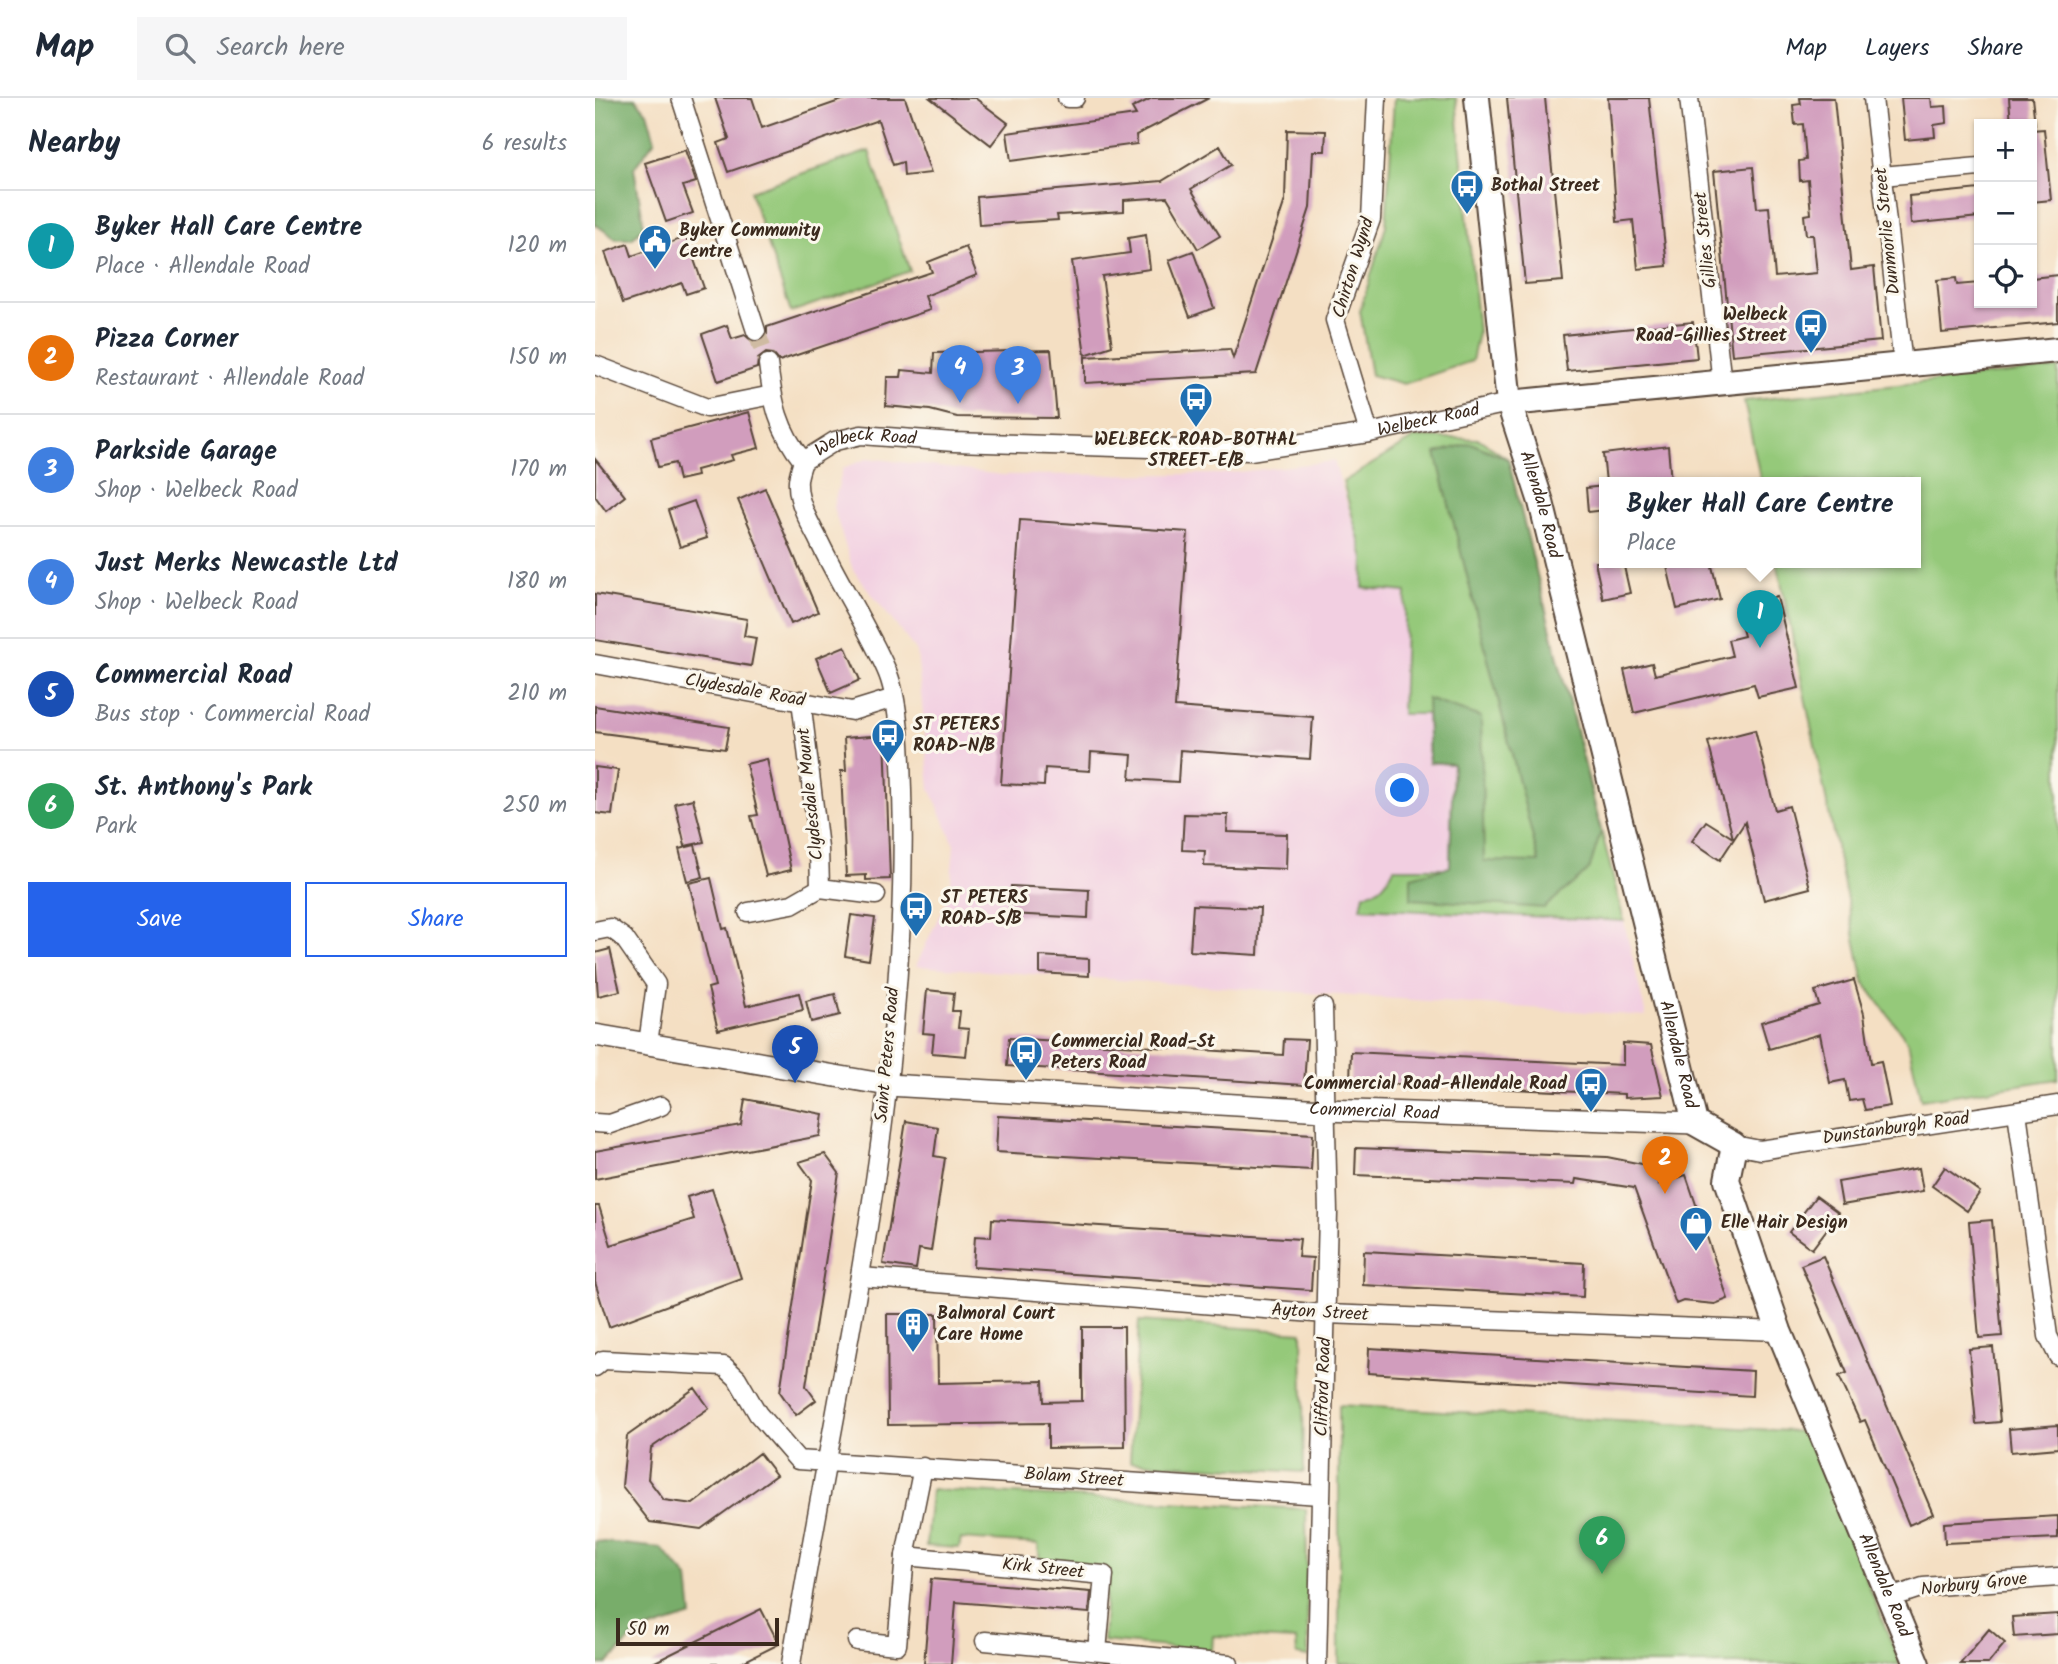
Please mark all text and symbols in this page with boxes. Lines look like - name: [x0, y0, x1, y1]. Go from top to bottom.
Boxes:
- search box: [137, 17, 627, 80]
- text: Map: [35, 22, 95, 75]
- text: Search here: [217, 27, 345, 69]
- icon: search: [161, 29, 199, 67]
- text: Map: [1785, 29, 1827, 68]
- text: Layers: [1865, 29, 1929, 68]
- text: Share: [1967, 29, 2023, 68]
- map controls: [1974, 119, 2037, 308]
- button: +: [1974, 119, 2037, 182]
- text: Nearby: [28, 120, 120, 168]
- text: 6 results: [482, 126, 567, 162]
- street label: Dunmorlie Street: [1867, 165, 1909, 296]
- bus stop icon: Bothal Street: [1448, 167, 1486, 216]
- place label: Bothal Street: [1491, 172, 1601, 201]
- button: −: [1974, 182, 2037, 245]
- street label: Gillies Street: [1686, 189, 1725, 290]
- text: Byker Hall Care Centre: [95, 207, 362, 249]
- street label: Chirton Wynd: [1325, 213, 1383, 322]
- place label: Byker Community Centre: [679, 217, 821, 267]
- public building icon: Byker Community Centre: [636, 222, 674, 271]
- text: 1: [48, 228, 54, 264]
- text: 120 m: [507, 228, 567, 264]
- button: locate: [1974, 245, 2037, 308]
- text: Place · Allendale Road: [95, 249, 310, 285]
- place label: Welbeck Road-Gillies Street: [1635, 301, 1788, 351]
- bus stop icon: Welbeck Road-Gillies Street: [1792, 306, 1830, 355]
- text: Pizza Corner: [95, 319, 238, 361]
- text: 2: [44, 340, 58, 376]
- text: 150 m: [508, 340, 567, 376]
- pin: 4: [937, 345, 983, 403]
- pin: 3: [995, 346, 1041, 404]
- text: Restaurant · Allendale Road: [95, 361, 364, 397]
- bus stop icon: WELBECK ROAD-BOTHAL STREET-E/B: [1177, 380, 1215, 429]
- street label: Welbeck Road: [1375, 395, 1483, 445]
- street label: Welbeck Road: [809, 420, 919, 465]
- place label: WELBECK ROAD-BOTHAL STREET-E/B: [1094, 426, 1298, 476]
- text: Parkside Garage: [95, 431, 277, 473]
- street label: Allendale Road: [1511, 447, 1569, 562]
- text: 3: [45, 452, 57, 488]
- text: 170 m: [510, 452, 567, 488]
- text: Shop · Welbeck Road: [95, 473, 298, 509]
- popup: [1599, 477, 1921, 568]
- text: Byker Hall Care Centre: [1626, 484, 1894, 526]
- text: Place: [1626, 526, 1676, 562]
- text: Just Merks Newcastle Ltd: [95, 543, 398, 585]
- text: 4: [45, 564, 57, 600]
- text: 180 m: [507, 564, 567, 600]
- text: Shop · Welbeck Road: [95, 585, 298, 621]
- pin: 1: [1737, 590, 1783, 648]
- text: Commercial Road: [95, 655, 292, 697]
- street label: Clydesdale Road: [683, 666, 808, 716]
- text: 5: [45, 676, 57, 712]
- text: 210 m: [507, 676, 567, 712]
- text: Bus stop · Commercial Road: [95, 697, 370, 733]
- place label: ST PETERS ROAD-N/B: [913, 711, 1000, 761]
- bus stop icon: ST PETERS ROAD-N/B: [869, 716, 907, 765]
- street label: Clydesdale Mount: [790, 725, 832, 862]
- text: St. Anthony's Park: [95, 767, 312, 809]
- your location: [1385, 773, 1419, 807]
- text: 6: [45, 788, 57, 824]
- text: 250 m: [502, 788, 567, 824]
- text: Park: [95, 809, 137, 845]
- button: Save: [28, 882, 291, 957]
- button: Share: [305, 882, 567, 957]
- place label: ST PETERS ROAD-S/B: [941, 884, 1028, 934]
- bus stop icon: ST PETERS ROAD-S/B: [897, 889, 935, 938]
- street label: Saint Peters Road: [868, 985, 908, 1124]
- street label: Allendale Road: [1651, 997, 1706, 1113]
- pin: 5: [772, 1025, 818, 1083]
- place label: Commercial Road-St Peters Road: [1051, 1028, 1216, 1078]
- bus stop icon: Commercial Road-St Peters Road: [1007, 1033, 1045, 1082]
- bus stop icon: Commercial Road-Allendale Road: [1572, 1065, 1610, 1114]
- place label: Commercial Road-Allendale Road: [1304, 1070, 1567, 1099]
- street label: Commercial Road: [1308, 1095, 1441, 1129]
- street label: Dunstanburgh Road: [1821, 1104, 1972, 1154]
- pin: 2: [1642, 1136, 1688, 1194]
- shop icon: Elle Hair Design: [1677, 1204, 1715, 1253]
- place label: Elle Hair Design: [1721, 1209, 1848, 1238]
- street label: Ayton Street: [1271, 1296, 1370, 1330]
- place label: Balmoral Court Care Home: [937, 1300, 1056, 1350]
- building icon: Balmoral Court Care Home: [894, 1305, 932, 1354]
- street label: Clifford Road: [1308, 1336, 1340, 1437]
- street label: Bolam Street: [1023, 1460, 1126, 1496]
- pin: 6: [1579, 1516, 1625, 1574]
- street label: Allendale Road: [1850, 1529, 1919, 1643]
- street label: Kirk Street: [1001, 1550, 1086, 1588]
- street label: Norbury Grove: [1919, 1565, 2029, 1605]
- scale bar: [616, 1615, 779, 1647]
- text: 50 m: [627, 1615, 669, 1645]

